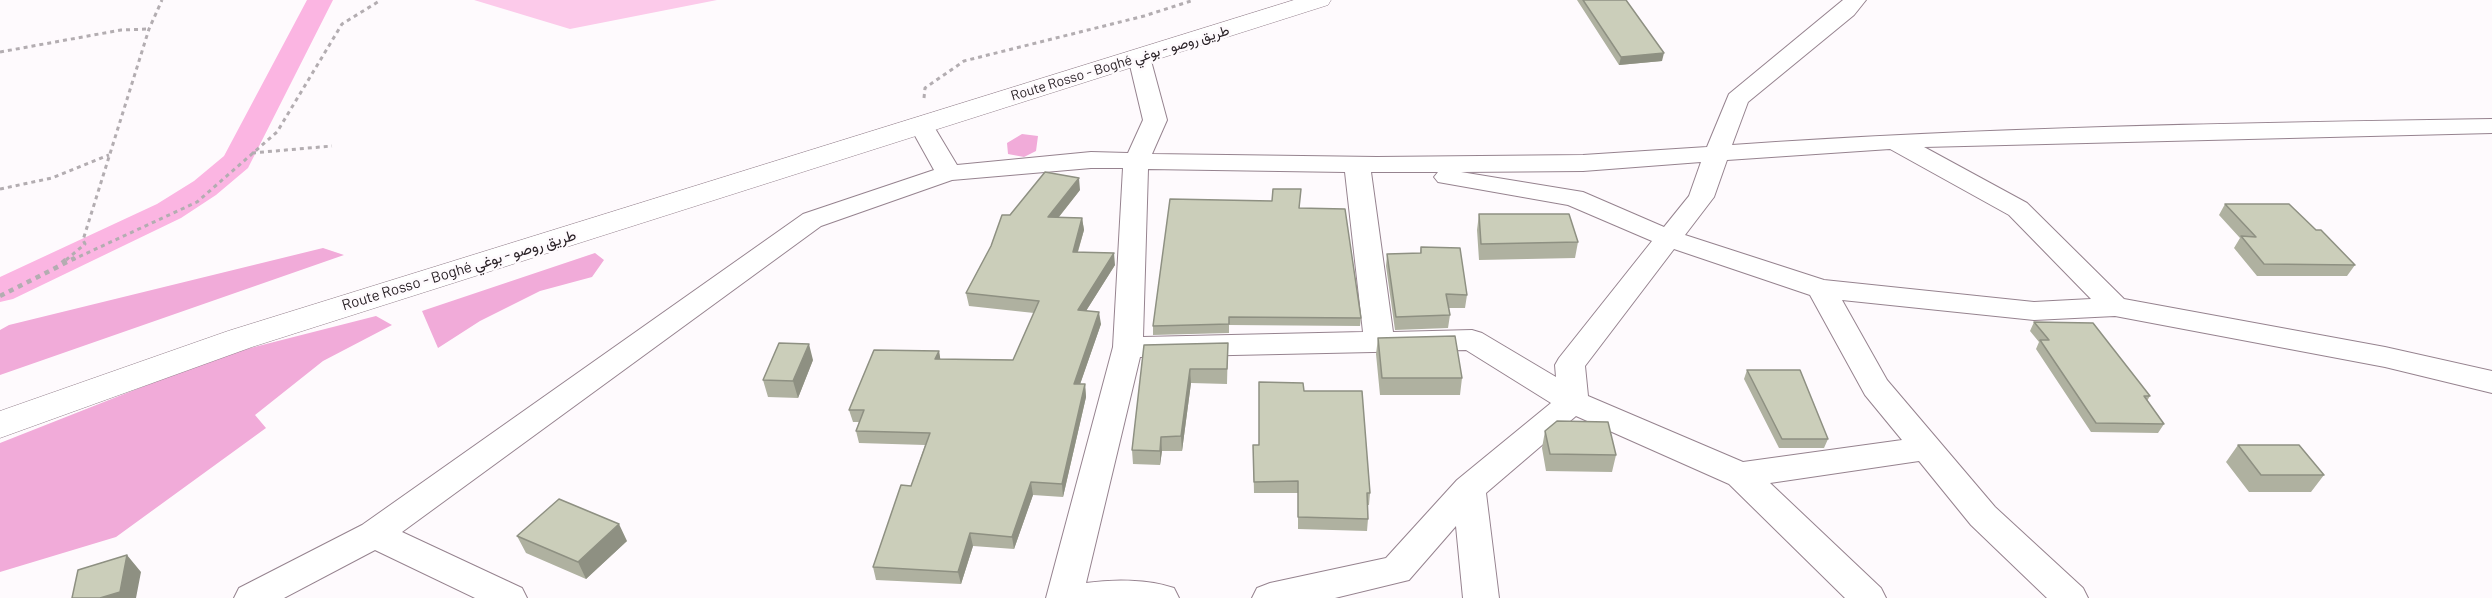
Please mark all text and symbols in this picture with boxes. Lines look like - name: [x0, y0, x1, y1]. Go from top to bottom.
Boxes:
- street label: Route Rosso - Boghé طريق روصو - بوغي: [1009, 22, 1231, 104]
- street label: Route Rosso - Boghé طريق روصو - بوغي: [340, 226, 578, 314]

